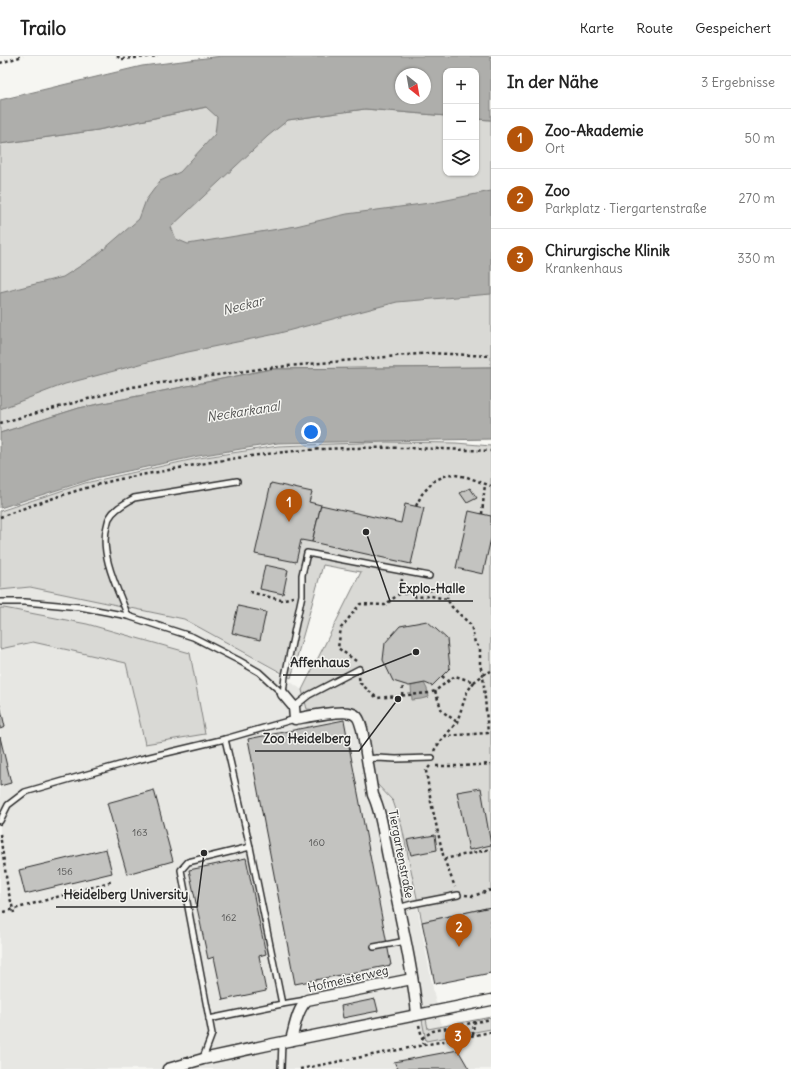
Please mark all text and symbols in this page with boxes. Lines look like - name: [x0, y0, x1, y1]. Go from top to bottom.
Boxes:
- text: Trailo: [20, 16, 66, 40]
- text: Karte: [580, 19, 614, 37]
- text: Route: [636, 19, 673, 37]
- text: Gespeichert: [695, 19, 771, 37]
- north arrow: [395, 68, 431, 104]
- map controls: [443, 68, 479, 176]
- button: +: [443, 68, 479, 104]
- text: In der Nähe: [507, 71, 599, 93]
- text: 3 Ergebnisse: [701, 74, 775, 91]
- button: −: [443, 104, 479, 140]
- text: Zoo-Akademie: [545, 121, 644, 140]
- text: 1: [517, 130, 523, 147]
- text: 50 m: [744, 130, 775, 147]
- button: layers: [443, 140, 479, 176]
- text: Ort: [545, 140, 565, 157]
- text: Zoo: [545, 181, 570, 200]
- text: 2: [516, 190, 524, 207]
- text: 270 m: [738, 190, 775, 207]
- text: Parkplatz · Tiergartenstraße: [545, 200, 707, 217]
- text: Chirurgische Klinik: [545, 241, 670, 260]
- text: 3: [516, 250, 524, 267]
- text: 330 m: [737, 250, 775, 267]
- text: Krankenhaus: [545, 260, 623, 277]
- water label: Neckar: [221, 292, 267, 319]
- water label: Neckarkanal: [205, 397, 283, 426]
- your location: [301, 422, 321, 442]
- pin: 1: [276, 489, 302, 522]
- callout: Explo-Halle: [390, 576, 473, 601]
- text: Explo-Halle: [399, 580, 465, 597]
- callout: Affenhaus: [283, 650, 358, 675]
- text: Affenhaus: [290, 654, 350, 671]
- callout: Zoo Heidelberg: [255, 726, 359, 751]
- text: Zoo Heidelberg: [263, 730, 351, 747]
- street label: Tiergartenstraße: [386, 808, 417, 900]
- house number: 163: [132, 826, 148, 839]
- house number: 160: [309, 836, 325, 849]
- house number: 156: [57, 865, 73, 878]
- callout: Heidelberg University: [56, 882, 197, 907]
- text: Heidelberg University: [64, 886, 188, 903]
- house number: 162: [221, 911, 237, 924]
- pin: 2: [446, 914, 472, 947]
- street label: Hofmeisterweg: [306, 962, 390, 995]
- pin: 3: [445, 1023, 471, 1056]

